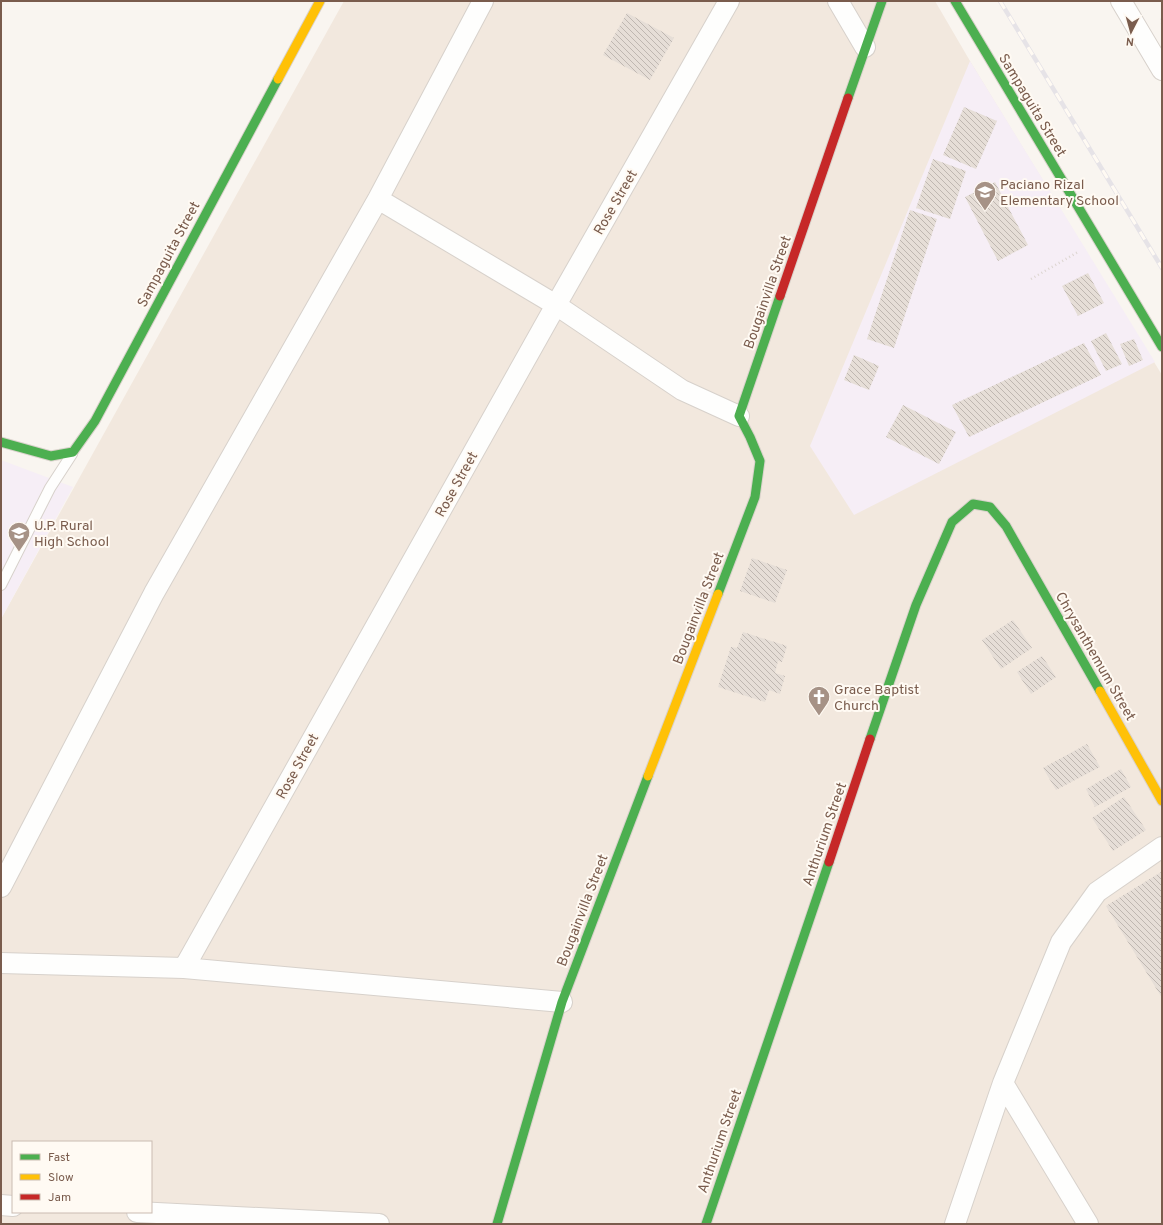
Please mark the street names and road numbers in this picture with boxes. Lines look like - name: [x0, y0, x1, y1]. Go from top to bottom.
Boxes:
- street label: Sampaguita Street: [994, 51, 1069, 160]
- street label: Rose Street: [591, 167, 642, 238]
- street label: Sampaguita Street: [134, 199, 204, 310]
- street label: Bougainvilla Street: [741, 233, 796, 351]
- street label: Rose Street: [432, 449, 482, 521]
- street label: Bougainvilla Street: [670, 550, 729, 667]
- street label: Chrysanthemum Street: [1051, 589, 1139, 724]
- street label: Rose Street: [273, 731, 323, 803]
- street label: Anthurium Street: [800, 780, 851, 889]
- street label: Bougainvilla Street: [554, 852, 613, 969]
- street label: Anthurium Street: [695, 1087, 746, 1196]

